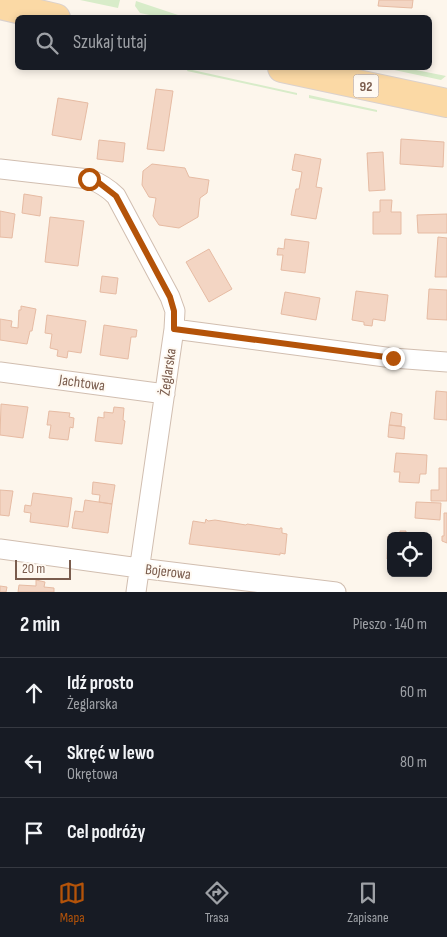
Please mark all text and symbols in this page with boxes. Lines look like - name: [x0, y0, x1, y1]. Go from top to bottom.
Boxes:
- search box: [15, 15, 432, 70]
- icon: search: [33, 29, 61, 57]
- text: Szukaj tutaj: [73, 31, 147, 54]
- road number: 92: [354, 74, 378, 98]
- route start: [78, 168, 101, 191]
- street label: Żeglarska: [155, 347, 181, 397]
- route end: [382, 347, 405, 370]
- street label: Jachtowa: [57, 370, 106, 396]
- map controls: [387, 532, 432, 577]
- button: locate: [387, 532, 432, 577]
- scale bar: [15, 557, 71, 580]
- text: 20 m: [22, 560, 45, 577]
- street label: Bojerowa: [144, 560, 192, 584]
- text: 2 min: [20, 612, 60, 637]
- text: Pieszo · 140 m: [353, 615, 427, 634]
- text: Idź prosto: [67, 672, 134, 695]
- icon: ahead: [20, 679, 48, 707]
- text: 60 m: [400, 683, 427, 702]
- text: Żeglarska: [67, 695, 118, 714]
- text: Skręć w lewo: [67, 742, 154, 765]
- icon: left: [20, 749, 48, 777]
- text: 80 m: [400, 753, 427, 772]
- text: Okrętowa: [67, 765, 118, 784]
- icon: arrive: [20, 819, 48, 847]
- text: Cel podróży: [67, 821, 145, 844]
- tab: Mapa: [58, 879, 86, 926]
- tab: Trasa: [203, 879, 231, 926]
- tab: Zapisane: [347, 879, 389, 926]

